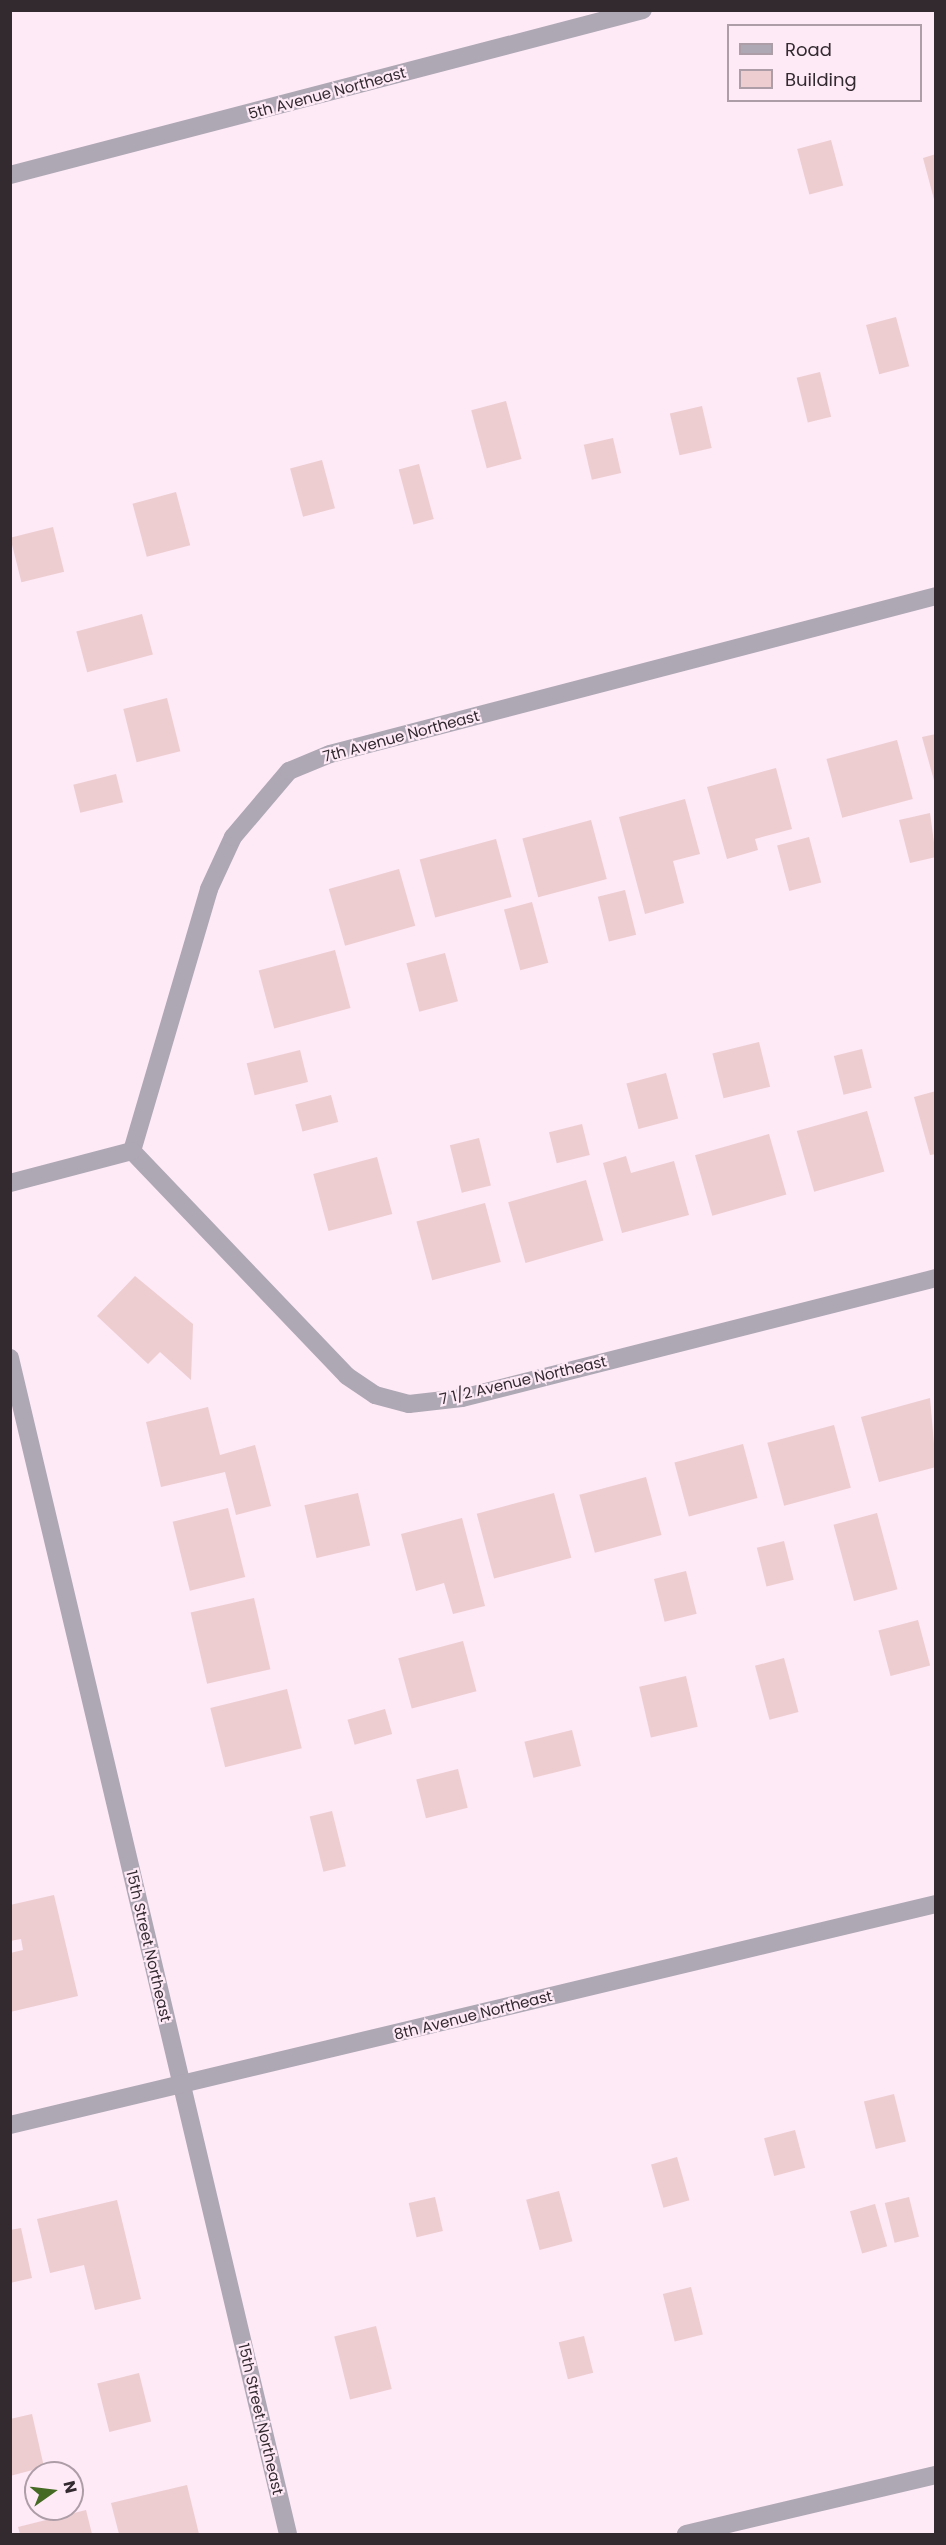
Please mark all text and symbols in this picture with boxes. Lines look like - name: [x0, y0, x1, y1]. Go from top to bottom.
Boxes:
- legend: [727, 24, 922, 102]
- text: Road: [785, 37, 832, 62]
- street label: 5th Avenue Northeast: [246, 63, 408, 123]
- text: Building: [785, 67, 857, 92]
- street label: 7th Avenue Northeast: [321, 706, 481, 766]
- street label: 7 1/2 Avenue Northeast: [438, 1352, 608, 1408]
- street label: 15th Street Northeast: [123, 1869, 175, 2023]
- street label: 8th Avenue Northeast: [392, 1987, 554, 2043]
- street label: 15th Street Northeast: [235, 2342, 287, 2496]
- north arrow: [24, 2461, 84, 2521]
- text: N: [57, 2478, 83, 2496]

